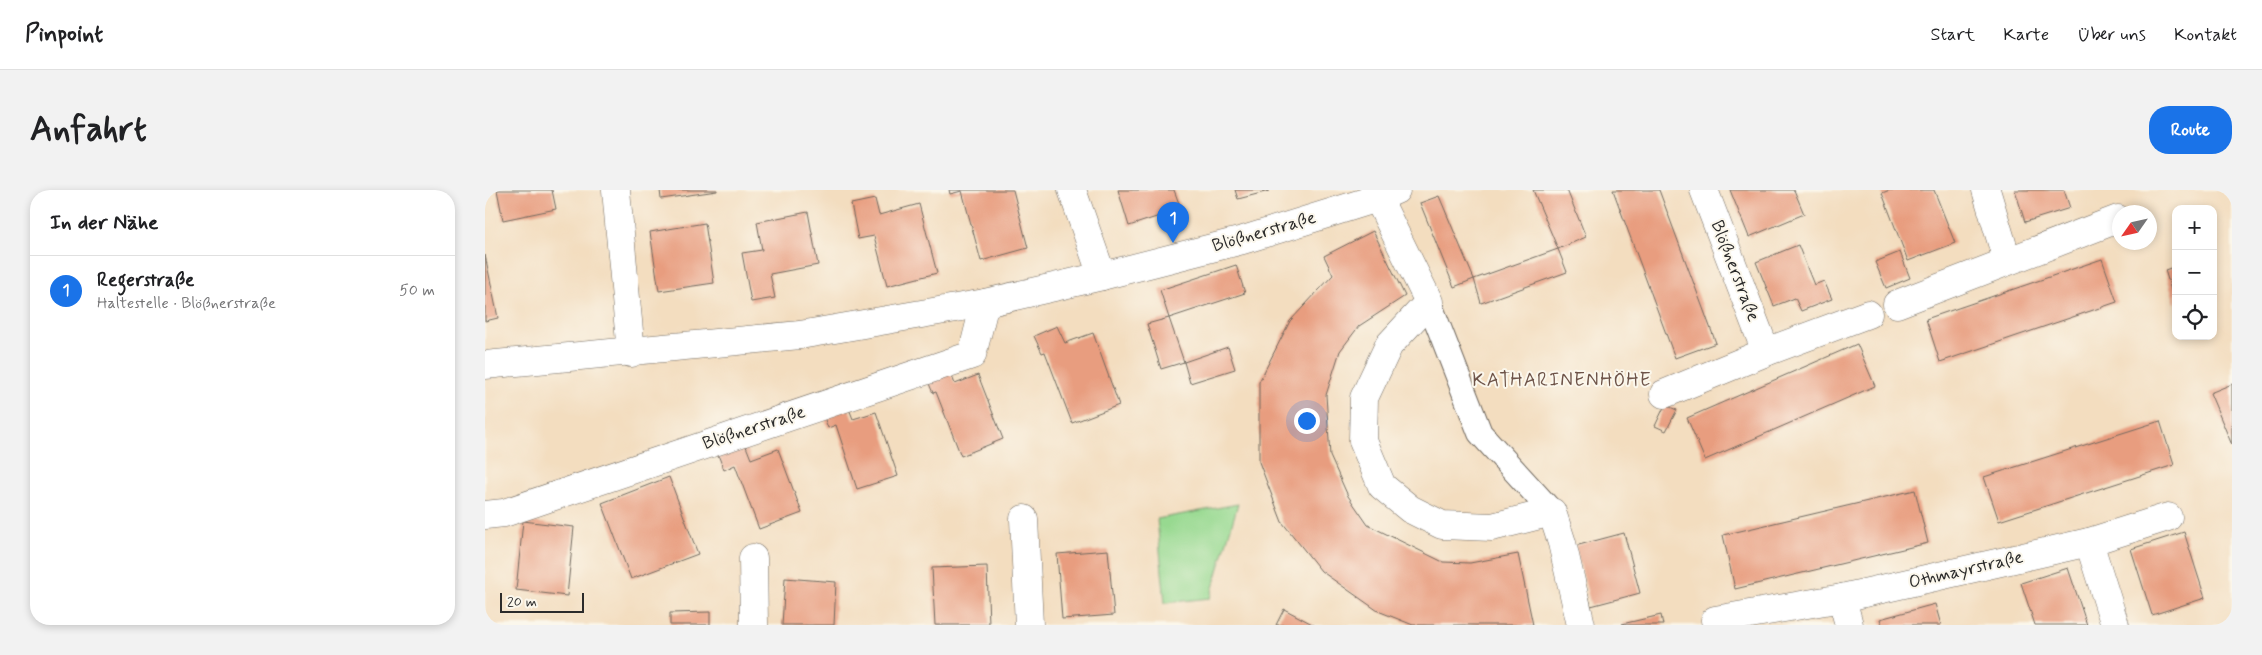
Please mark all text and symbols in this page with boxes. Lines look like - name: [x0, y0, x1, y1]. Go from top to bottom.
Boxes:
- text: Pinpoint: [25, 19, 103, 50]
- text: Start: [1931, 23, 1975, 47]
- text: Karte: [2003, 23, 2049, 47]
- text: Über uns: [2077, 23, 2146, 47]
- text: Kontakt: [2174, 23, 2237, 47]
- button: Route: [2149, 106, 2232, 154]
- text: Anfahrt: [30, 107, 147, 153]
- pin: 1: [1157, 202, 1189, 243]
- north arrow: [2112, 205, 2157, 250]
- map controls: [2172, 205, 2217, 340]
- button: +: [2172, 205, 2217, 250]
- street label: Blößnerstraße: [1209, 206, 1319, 258]
- text: In der Nähe: [50, 209, 158, 237]
- street label: Blößnerstraße: [1705, 217, 1765, 325]
- button: −: [2172, 250, 2217, 295]
- text: Regerstraße: [97, 268, 194, 293]
- text: 1: [62, 280, 70, 301]
- text: 50 m: [399, 280, 435, 301]
- text: Haltestelle · Blößnerstraße: [97, 293, 276, 314]
- button: locate: [2172, 295, 2217, 340]
- district label: KATHARINENHÖHE: [1472, 368, 1652, 393]
- street label: Blößnerstraße: [700, 400, 809, 456]
- your location: [1294, 408, 1320, 434]
- street label: Othmayrstraße: [1907, 545, 2026, 595]
- scale bar: [500, 590, 584, 613]
- text: 20 m: [507, 593, 537, 611]

